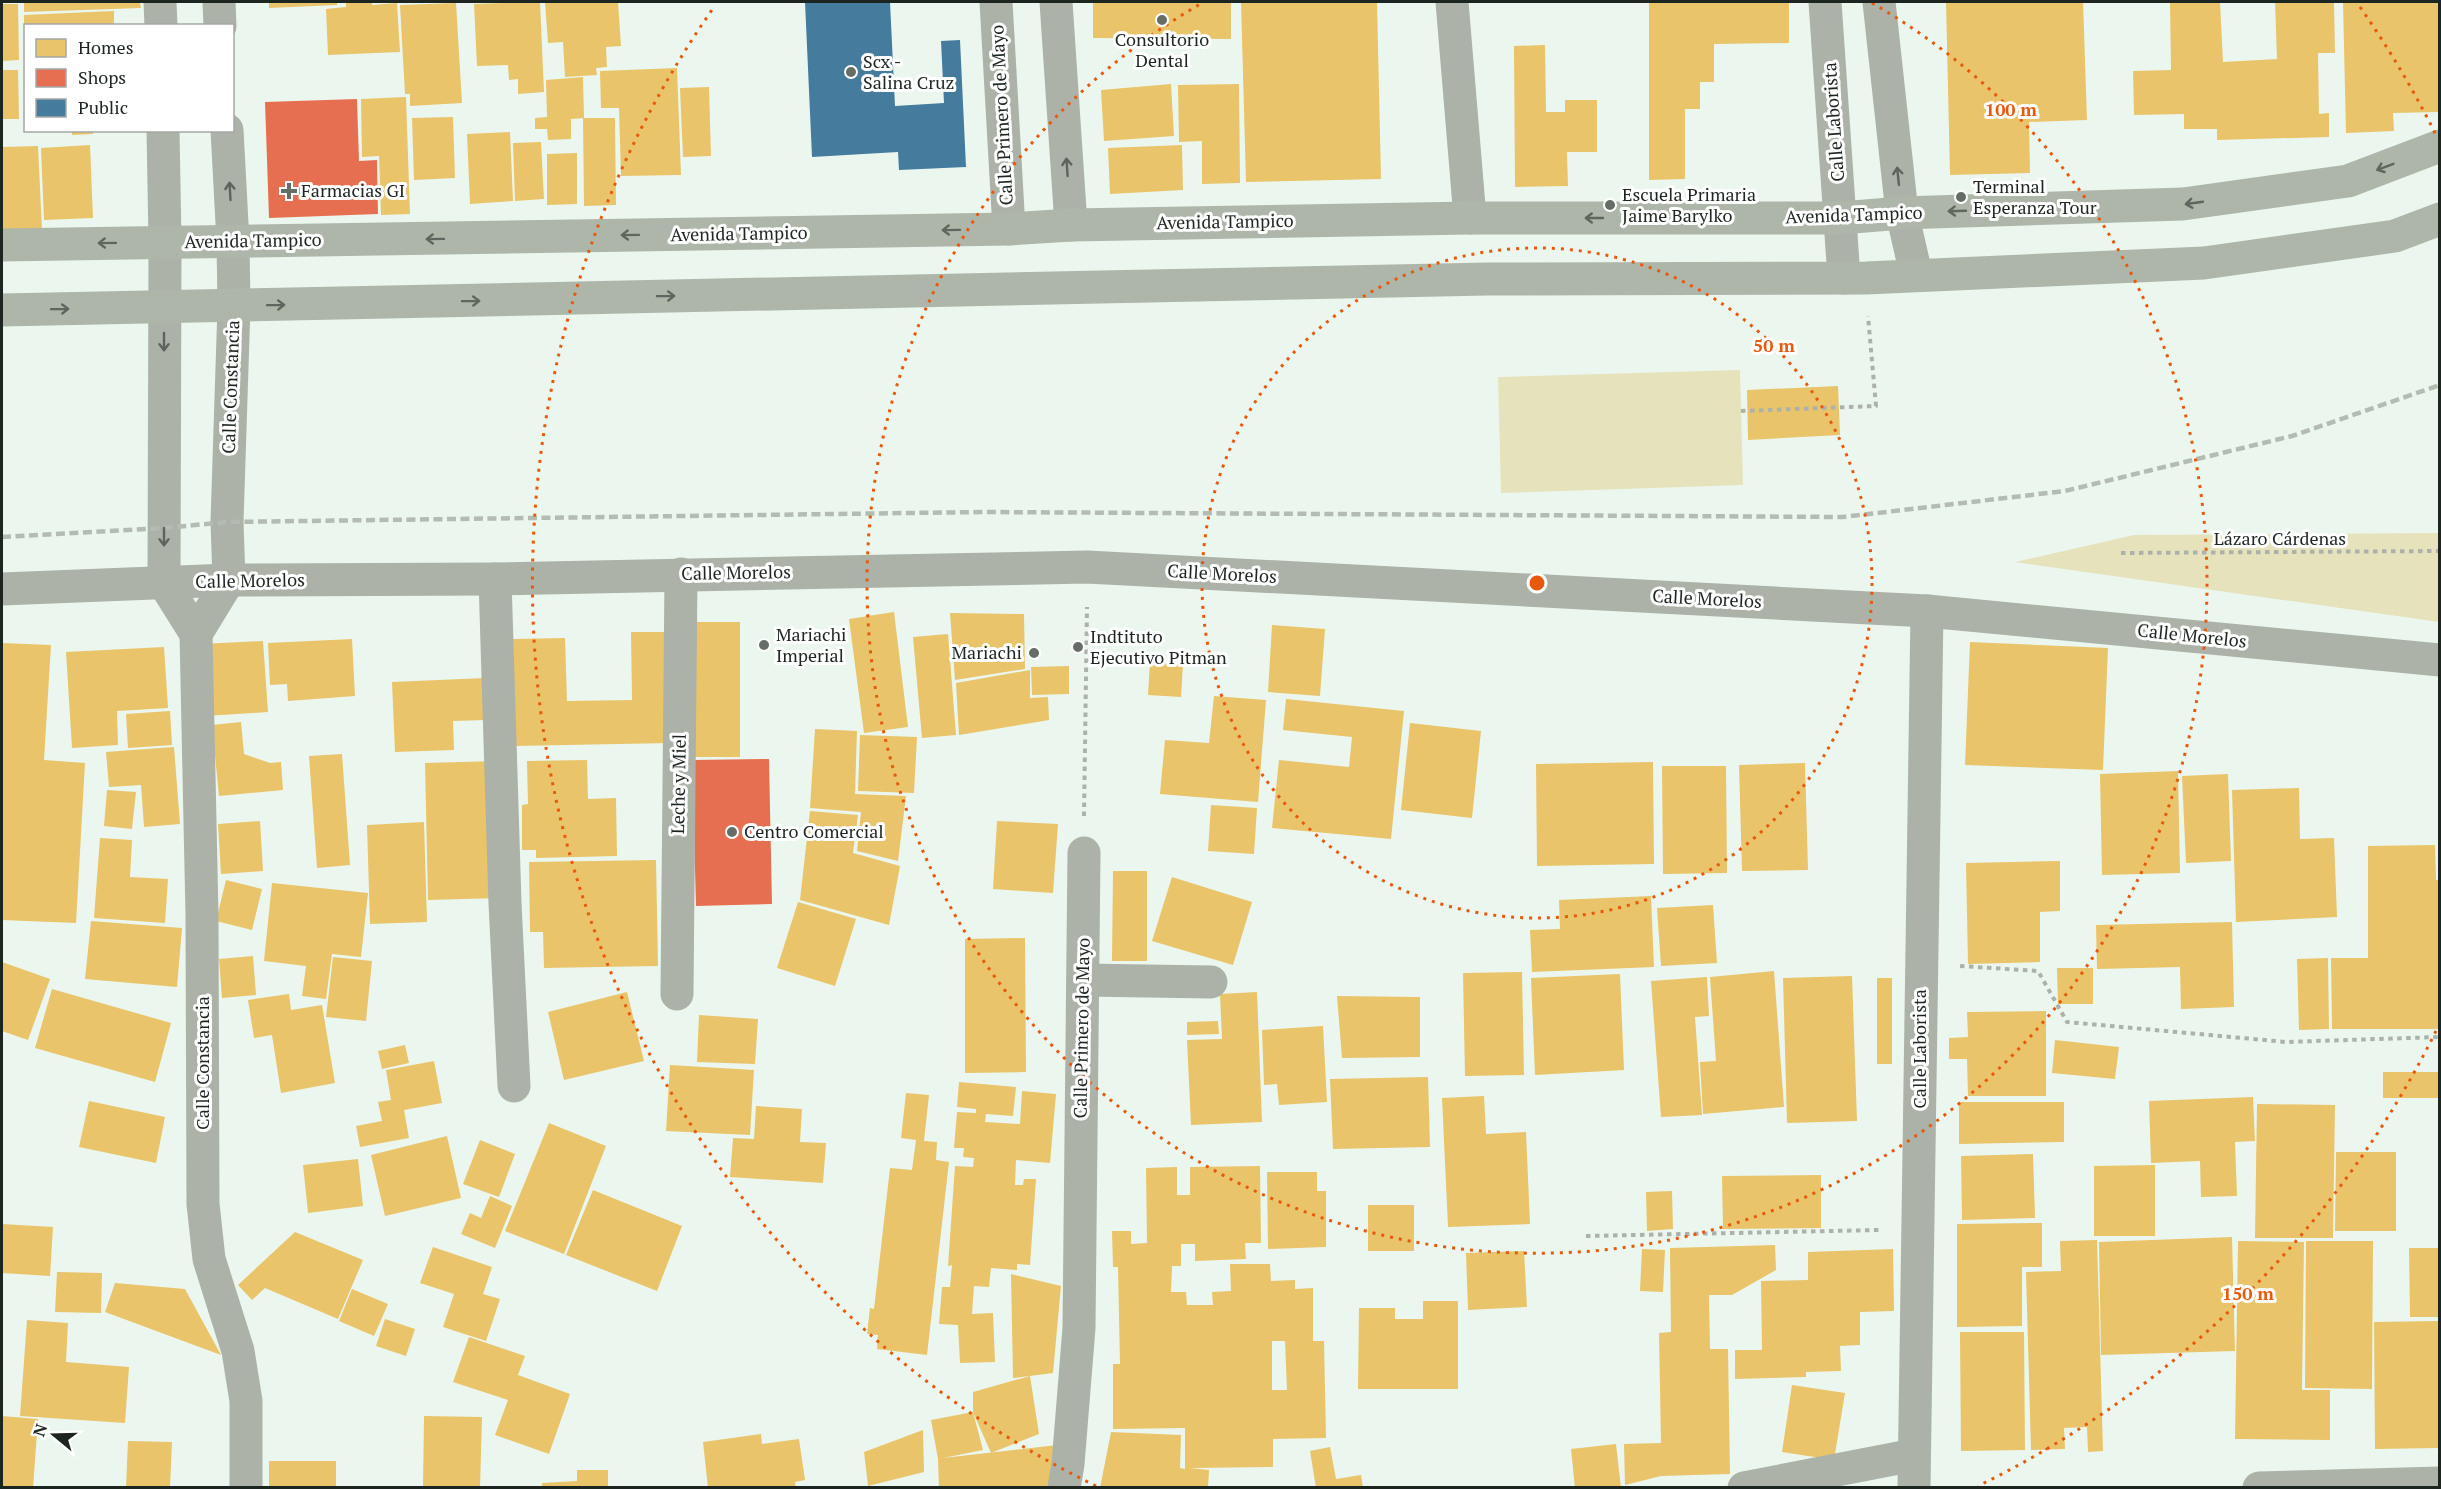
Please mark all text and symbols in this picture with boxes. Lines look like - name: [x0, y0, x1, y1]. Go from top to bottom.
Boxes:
- marker: Consultorio Dental: [1155, 13, 1169, 27]
- legend: [24, 24, 234, 132]
- street label: Calle Primero de Mayo: [984, 24, 1018, 206]
- place label: Consultorio Dental: [1115, 27, 1209, 72]
- text: Homes: [78, 35, 133, 59]
- place label: Scx - Salina Cruz: [863, 49, 954, 94]
- street label: Calle Laborista: [1817, 62, 1849, 183]
- text: Shops: [78, 65, 126, 89]
- marker: Scx - Salina Cruz: [844, 65, 858, 79]
- text: Public: [78, 95, 128, 119]
- text: 100 m: [1985, 97, 2037, 121]
- one-way arrow: [1061, 157, 1072, 177]
- one-way arrow: [2376, 162, 2395, 173]
- one-way arrow: [1892, 166, 1903, 186]
- place label: Terminal Esperanza Tour: [1973, 174, 2097, 219]
- place label: Farmacias GI: [301, 178, 405, 202]
- one-way arrow: [225, 181, 236, 201]
- place label: Escuela Primaria Jaime Barylko: [1622, 182, 1756, 227]
- marker: Farmacias GI: [282, 184, 296, 198]
- marker: Terminal Esperanza Tour: [1954, 190, 1968, 204]
- one-way arrow: [2185, 197, 2204, 208]
- marker: Escuela Primaria Jaime Barylko: [1603, 198, 1617, 212]
- street label: Avenida Tampico: [1785, 200, 1923, 228]
- one-way arrow: [1948, 205, 1968, 217]
- street label: Avenida Tampico: [1156, 208, 1294, 234]
- one-way arrow: [1585, 212, 1605, 224]
- street label: Avenida Tampico: [670, 220, 808, 246]
- one-way arrow: [941, 224, 961, 236]
- street label: Avenida Tampico: [184, 227, 322, 253]
- one-way arrow: [620, 230, 640, 241]
- one-way arrow: [425, 233, 445, 244]
- one-way arrow: [97, 237, 117, 249]
- one-way arrow: [655, 291, 675, 302]
- one-way arrow: [460, 295, 480, 307]
- one-way arrow: [265, 300, 285, 311]
- one-way arrow: [49, 303, 69, 315]
- street label: Calle Constancia: [216, 320, 244, 454]
- one-way arrow: [158, 332, 170, 352]
- text: 50 m: [1753, 333, 1795, 357]
- street label: Lázaro Cárdenas: [2214, 526, 2346, 550]
- one-way arrow: [158, 527, 170, 547]
- street label: Calle Morelos: [1167, 558, 1277, 588]
- street label: Calle Morelos: [681, 559, 791, 585]
- street label: Calle Morelos: [195, 567, 305, 593]
- centre of rings: [1527, 573, 1547, 593]
- street label: Calle Morelos: [1652, 583, 1762, 613]
- street label: Calle Morelos: [2136, 617, 2248, 653]
- place label: Mariachi Imperial: [776, 622, 847, 667]
- place label: Indtituto Ejecutivo Pitman: [1090, 624, 1227, 669]
- marker: Mariachi Imperial: [757, 638, 771, 652]
- place label: Mariachi: [952, 640, 1022, 664]
- marker: Indtituto Ejecutivo Pitman: [1071, 640, 1085, 654]
- marker: Mariachi: [1027, 646, 1041, 660]
- street label: Leche y Miel: [665, 734, 691, 834]
- place label: Centro Comercial: [744, 819, 884, 843]
- marker: Centro Comercial: [725, 825, 739, 839]
- street label: Calle Primero de Mayo: [1067, 937, 1095, 1119]
- street label: Calle Laborista: [1907, 989, 1931, 1109]
- street label: Calle Constancia: [190, 996, 214, 1130]
- text: 150 m: [2222, 1281, 2274, 1305]
- north arrow: [24, 1405, 84, 1465]
- text: N: [27, 1421, 52, 1439]

